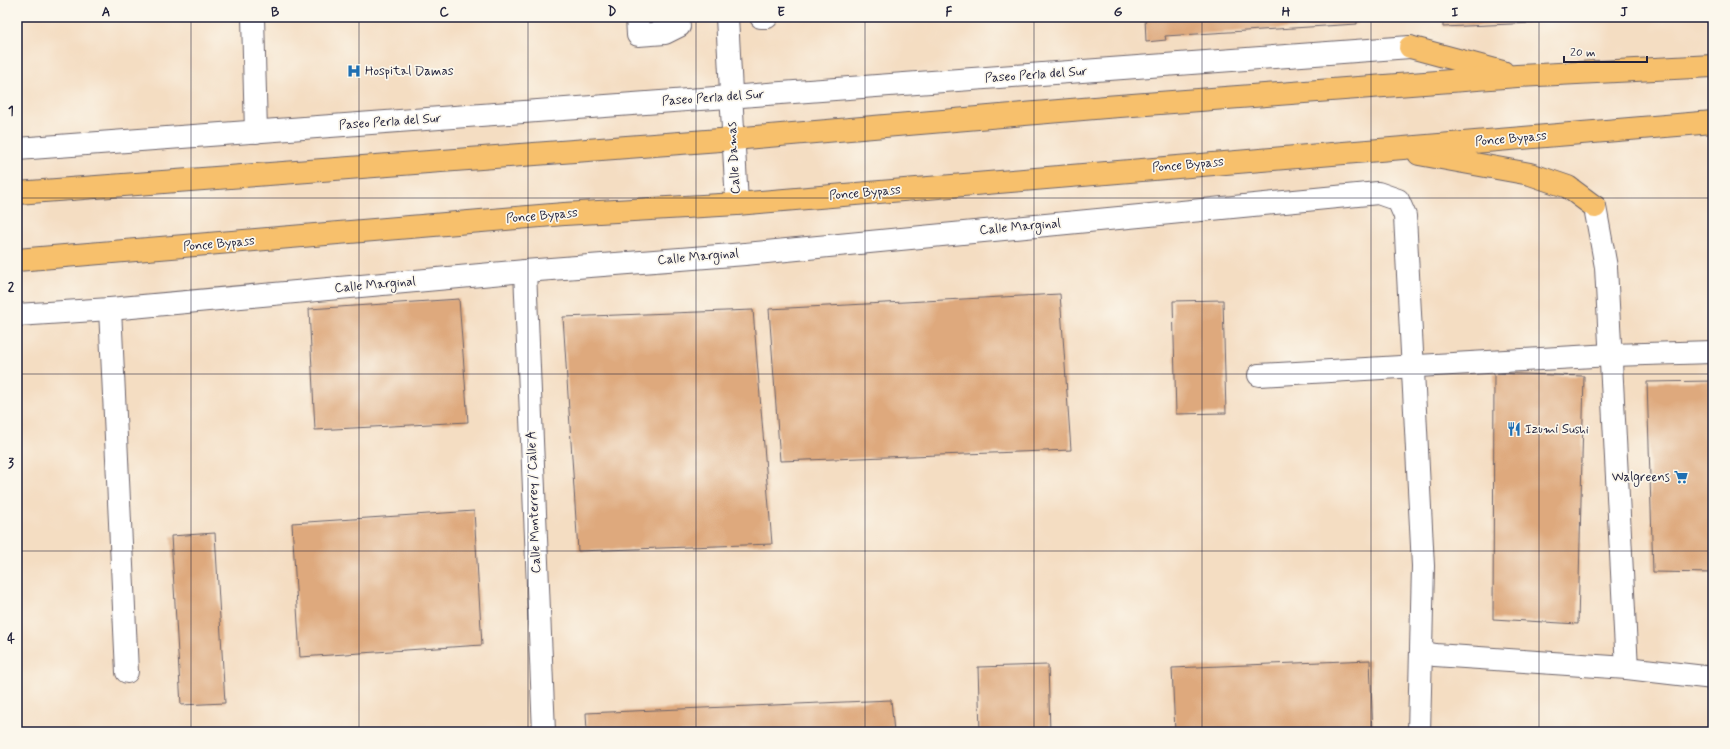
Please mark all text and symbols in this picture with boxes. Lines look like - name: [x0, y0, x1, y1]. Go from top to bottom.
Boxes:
- text: A: [102, 4, 110, 21]
- text: B: [271, 4, 280, 21]
- text: C: [439, 4, 449, 21]
- text: D: [608, 4, 617, 21]
- text: E: [777, 4, 785, 21]
- text: F: [946, 4, 953, 21]
- text: G: [1114, 4, 1123, 21]
- text: H: [1282, 4, 1291, 21]
- text: I: [1452, 4, 1459, 21]
- text: J: [1620, 4, 1628, 21]
- scale bar: [1564, 38, 1647, 64]
- text: 20 m: [1570, 45, 1596, 61]
- hospital icon: Hospital Damas: [346, 63, 362, 79]
- place label: Hospital Damas: [365, 63, 454, 80]
- street label: Paseo Perla del Sur: [984, 63, 1088, 87]
- street label: Paseo Perla del Sur: [661, 86, 765, 110]
- text: 1: [8, 103, 14, 120]
- street label: Paseo Perla del Sur: [338, 110, 442, 134]
- street label: Calle Damas: [724, 121, 744, 195]
- street label: Ponce Bypass: [1474, 127, 1548, 151]
- street label: Ponce Bypass: [1151, 153, 1225, 177]
- street label: Ponce Bypass: [828, 181, 902, 205]
- street label: Ponce Bypass: [505, 204, 579, 228]
- street label: Calle Marginal: [979, 215, 1061, 240]
- street label: Ponce Bypass: [182, 232, 256, 256]
- street label: Calle Marginal: [657, 245, 739, 270]
- street label: Calle Marginal: [334, 273, 416, 298]
- text: 2: [8, 279, 15, 296]
- restaurant icon: Izumi Sushi: [1506, 421, 1522, 437]
- place label: Izumi Sushi: [1525, 421, 1589, 438]
- street label: Calle Monterrey / Calle A: [523, 430, 545, 574]
- text: 3: [8, 455, 14, 472]
- place label: Walgreens: [1612, 469, 1670, 487]
- supermarket icon: Walgreens: [1673, 469, 1689, 485]
- text: 4: [7, 631, 15, 648]

